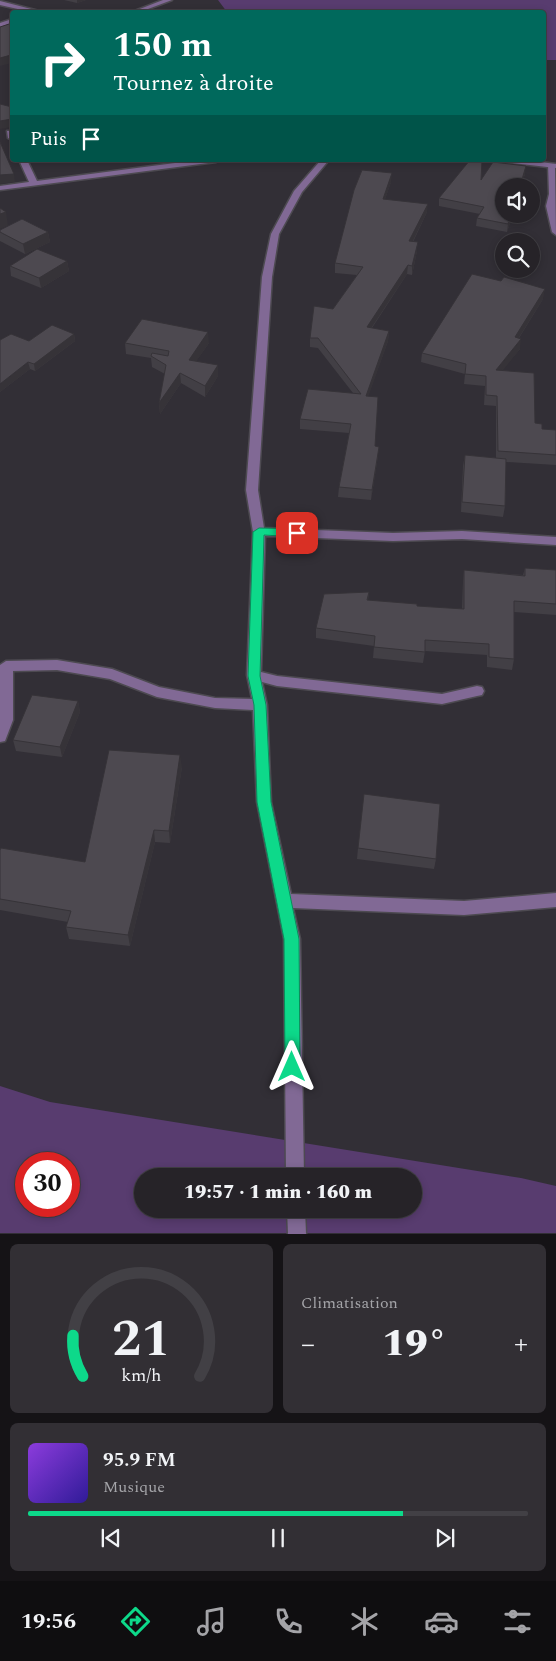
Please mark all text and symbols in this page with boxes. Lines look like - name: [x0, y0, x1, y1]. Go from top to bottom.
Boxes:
- text: 150 m: [113, 19, 212, 72]
- icon: right: [30, 30, 95, 95]
- text: Tournez à droite: [113, 67, 274, 100]
- text: Puis: [30, 125, 67, 154]
- icon: arrive: [77, 125, 105, 153]
- map controls: [495, 178, 540, 278]
- button: sound: [495, 178, 540, 223]
- button: search: [495, 233, 540, 278]
- pin: [276, 512, 318, 554]
- icon: arrive: [283, 519, 311, 547]
- position arrow: [265, 1040, 317, 1092]
- speed limit sign: 30: [15, 1152, 80, 1217]
- text: 19:57 · 1 min · 160 m: [184, 1178, 372, 1207]
- text: Climatisation: [301, 1291, 398, 1315]
- text: 21: [112, 1300, 171, 1379]
- text: 19°: [382, 1315, 447, 1373]
- text: −: [301, 1323, 315, 1366]
- text: +: [514, 1323, 528, 1366]
- text: km/h: [121, 1362, 162, 1389]
- text: 95.9 FM: [103, 1446, 176, 1475]
- text: Musique: [103, 1475, 165, 1499]
- icon: previous: [97, 1524, 125, 1552]
- icon: pause: [264, 1524, 292, 1552]
- icon: next: [431, 1524, 459, 1552]
- icon: directions: [118, 1604, 153, 1639]
- icon: music: [194, 1604, 229, 1639]
- icon: phone: [271, 1604, 306, 1639]
- icon: climate: [347, 1604, 382, 1639]
- icon: car: [424, 1604, 459, 1639]
- icon: filters: [500, 1604, 535, 1639]
- text: 19:56: [21, 1605, 76, 1638]

